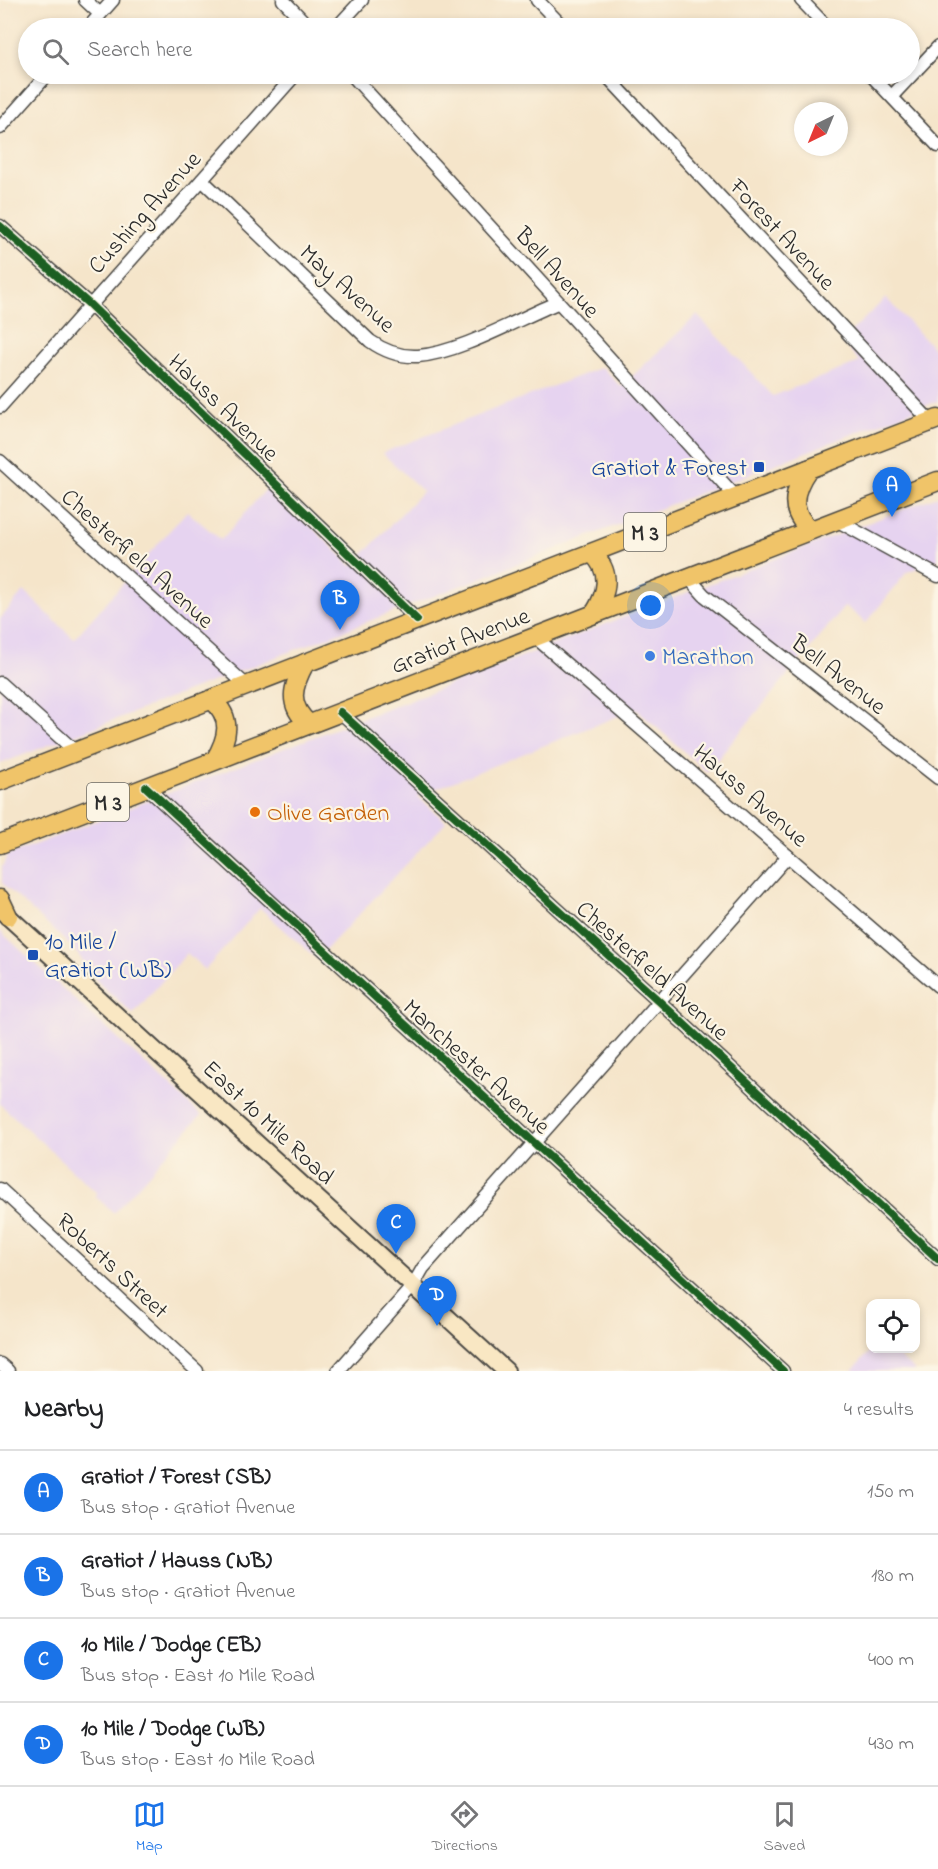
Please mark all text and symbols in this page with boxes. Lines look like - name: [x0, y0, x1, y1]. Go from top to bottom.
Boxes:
- search box: [18, 18, 920, 84]
- icon: search: [39, 35, 72, 68]
- text: Search here: [87, 35, 192, 67]
- north arrow: [794, 102, 848, 156]
- street label: Cushing Avenue: [81, 144, 211, 283]
- street label: Forest Avenue: [719, 171, 843, 300]
- street label: Bell Avenue: [505, 219, 607, 327]
- street label: May Avenue: [290, 237, 402, 343]
- street label: Hauss Avenue: [159, 347, 286, 471]
- place label: Gratiot & Forest: [591, 452, 747, 487]
- marker: Gratiot & Forest: [752, 460, 766, 474]
- pin: A: [872, 468, 912, 517]
- street label: Chesterfield Avenue: [52, 482, 221, 638]
- road number: M 3: [624, 513, 666, 551]
- pin: B: [320, 580, 360, 630]
- your location: [636, 591, 665, 620]
- street label: Gratiot Avenue: [386, 600, 536, 685]
- street label: Bell Avenue: [781, 627, 893, 725]
- place label: Marathon: [662, 641, 754, 676]
- marker: Marathon: [643, 649, 657, 663]
- street label: Hauss Avenue: [684, 737, 815, 857]
- road number: M 3: [87, 783, 129, 821]
- place label: Olive Garden: [267, 797, 389, 832]
- marker: Olive Garden: [248, 805, 262, 819]
- street label: Chesterfield Avenue: [567, 894, 736, 1050]
- place label: 10 Mile / Gratiot (WB): [45, 926, 171, 989]
- marker: 10 Mile / Gratiot (WB): [26, 948, 40, 962]
- street label: Manchester Avenue: [394, 992, 557, 1144]
- street label: East 10 Mile Road: [193, 1053, 342, 1195]
- pin: C: [376, 1204, 416, 1254]
- street label: Roberts Street: [47, 1205, 175, 1328]
- pin: D: [418, 1276, 456, 1326]
- map controls: [866, 1299, 920, 1353]
- button: locate: [866, 1299, 920, 1353]
- text: Nearby: [24, 1391, 103, 1429]
- text: 4 results: [844, 1396, 914, 1425]
- text: Gratiot / Forest (SB): [81, 1462, 271, 1494]
- text: A: [37, 1478, 50, 1507]
- text: 150 m: [867, 1478, 914, 1507]
- text: Bus stop · Gratiot Avenue: [81, 1494, 295, 1523]
- text: Gratiot / Hauss (NB): [81, 1546, 272, 1578]
- text: B: [37, 1562, 50, 1591]
- text: 180 m: [871, 1562, 914, 1591]
- text: Bus stop · Gratiot Avenue: [81, 1578, 295, 1607]
- text: 10 Mile / Dodge (EB): [81, 1630, 261, 1662]
- text: C: [38, 1646, 49, 1675]
- text: 400 m: [868, 1646, 914, 1675]
- text: Bus stop · East 10 Mile Road: [81, 1662, 315, 1691]
- text: 10 Mile / Dodge (WB): [81, 1714, 264, 1746]
- text: D: [36, 1730, 51, 1759]
- text: 430 m: [868, 1730, 914, 1759]
- text: Bus stop · East 10 Mile Road: [81, 1746, 315, 1775]
- tab: Map: [133, 1798, 166, 1858]
- tab: Directions: [431, 1798, 498, 1858]
- tab: Saved: [763, 1798, 805, 1858]

